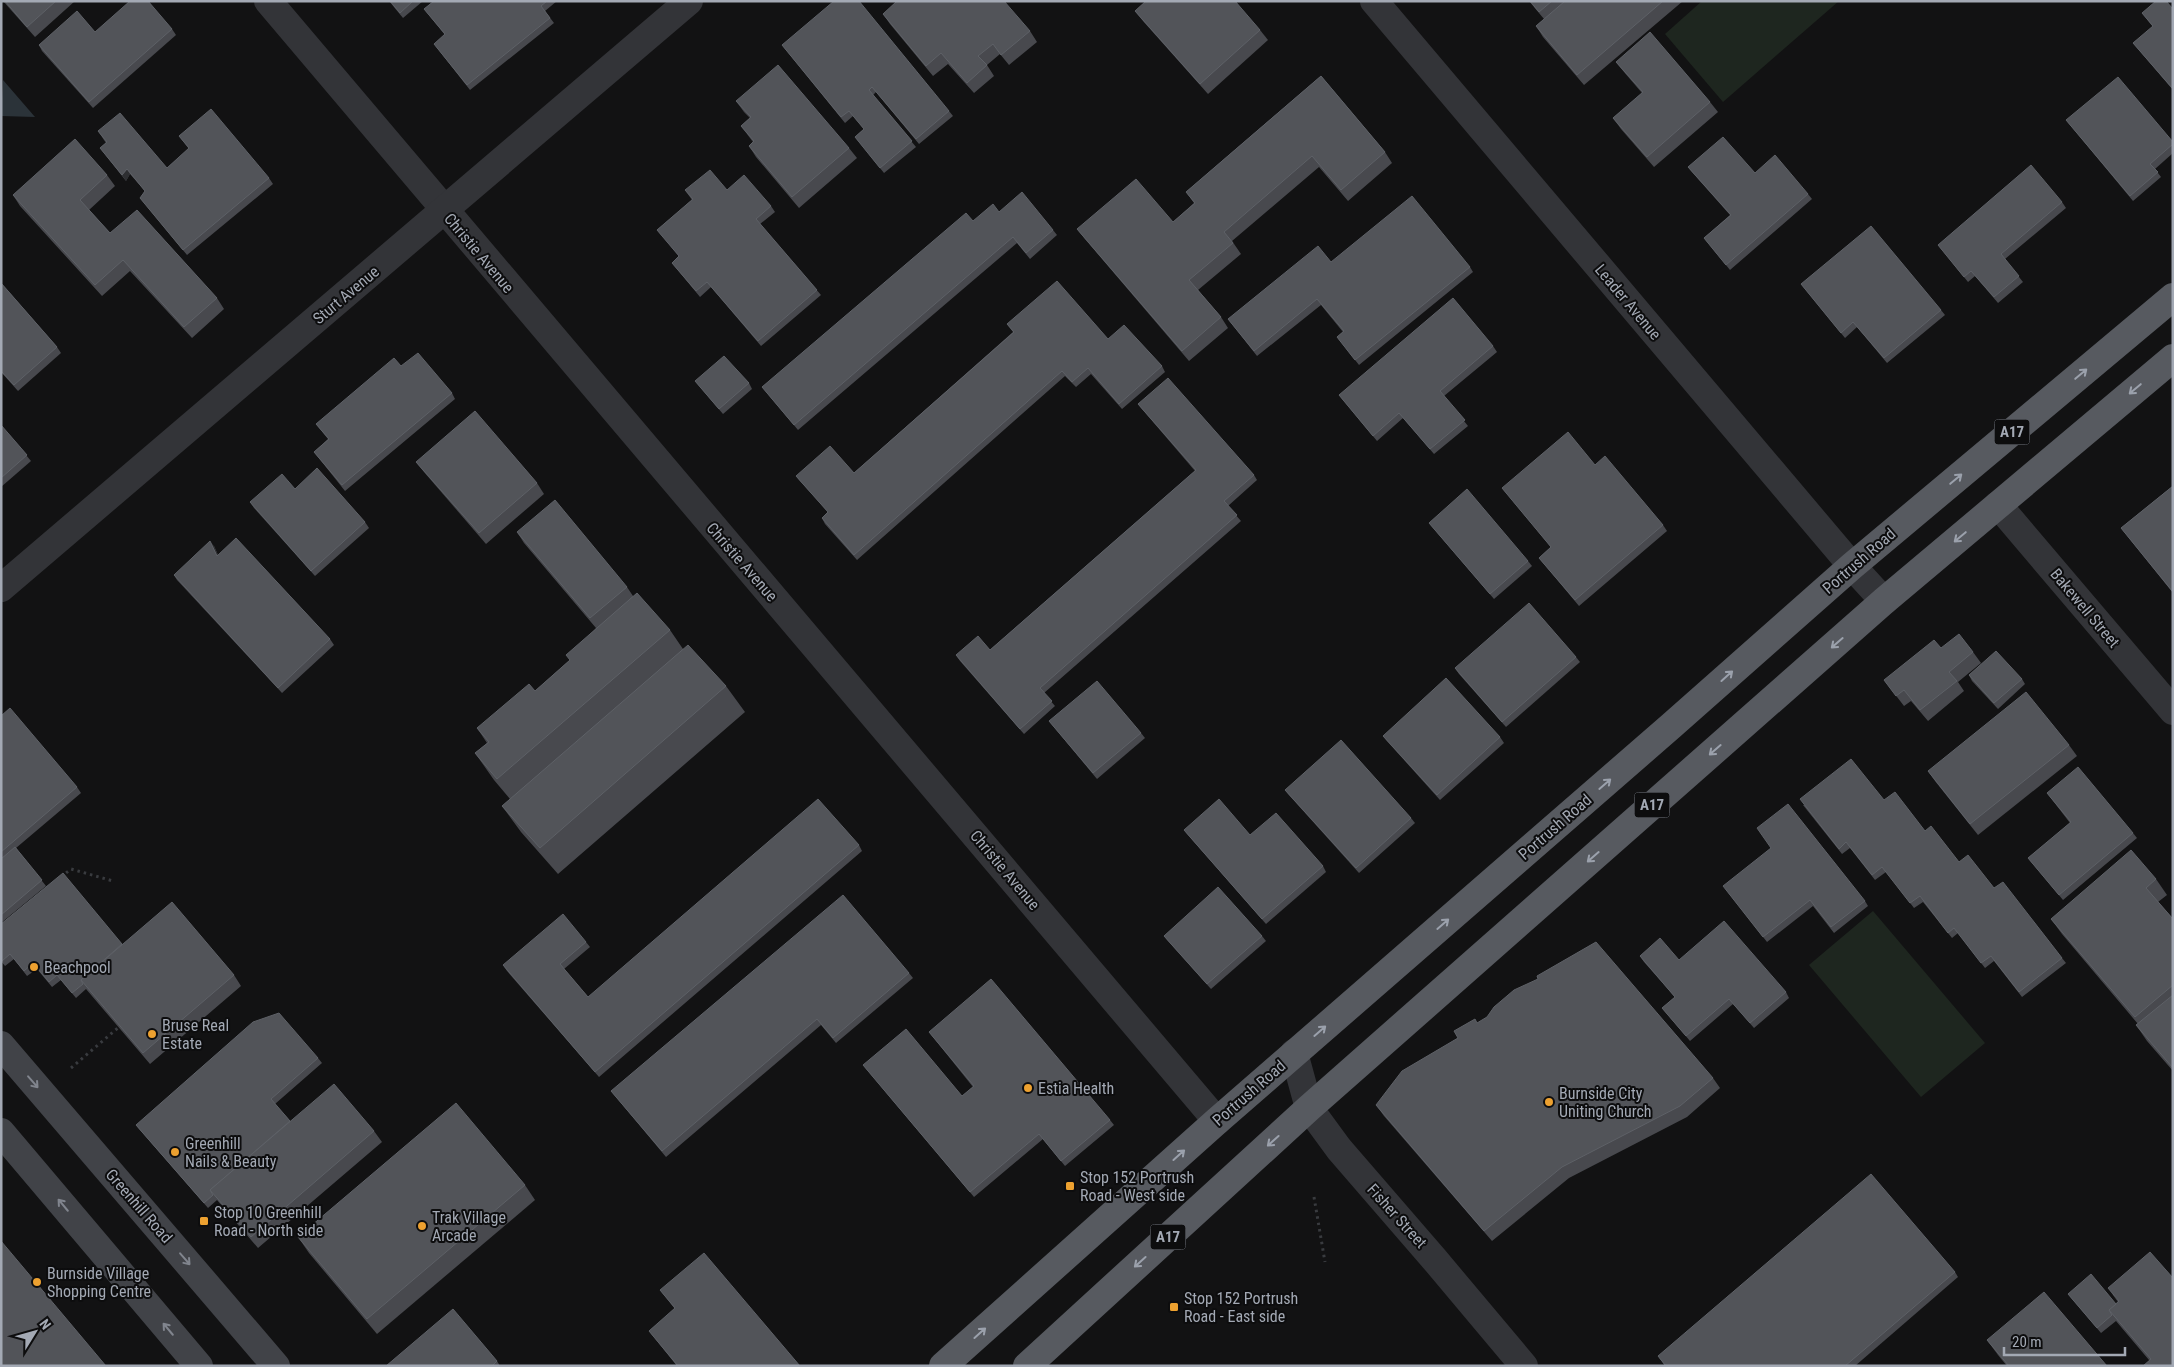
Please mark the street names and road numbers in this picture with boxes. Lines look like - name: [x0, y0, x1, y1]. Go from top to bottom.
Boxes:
- street label: Christie Avenue: [440, 209, 518, 297]
- street label: Leader Avenue: [1591, 260, 1665, 344]
- street label: Sturt Avenue: [309, 262, 383, 328]
- road number: A17: [1994, 420, 2030, 444]
- street label: Christie Avenue: [703, 519, 781, 605]
- street label: Portrush Road: [1819, 524, 1899, 598]
- street label: Bakewell Street: [2046, 565, 2124, 652]
- street label: Portrush Road: [1515, 790, 1595, 864]
- road number: A17: [1634, 792, 1670, 818]
- street label: Christie Avenue: [966, 826, 1044, 914]
- street label: Portrush Road: [1209, 1056, 1289, 1130]
- street label: Greenhill Road: [102, 1165, 176, 1247]
- street label: Fisher Street: [1363, 1180, 1431, 1252]
- road number: A17: [1150, 1224, 1186, 1250]

